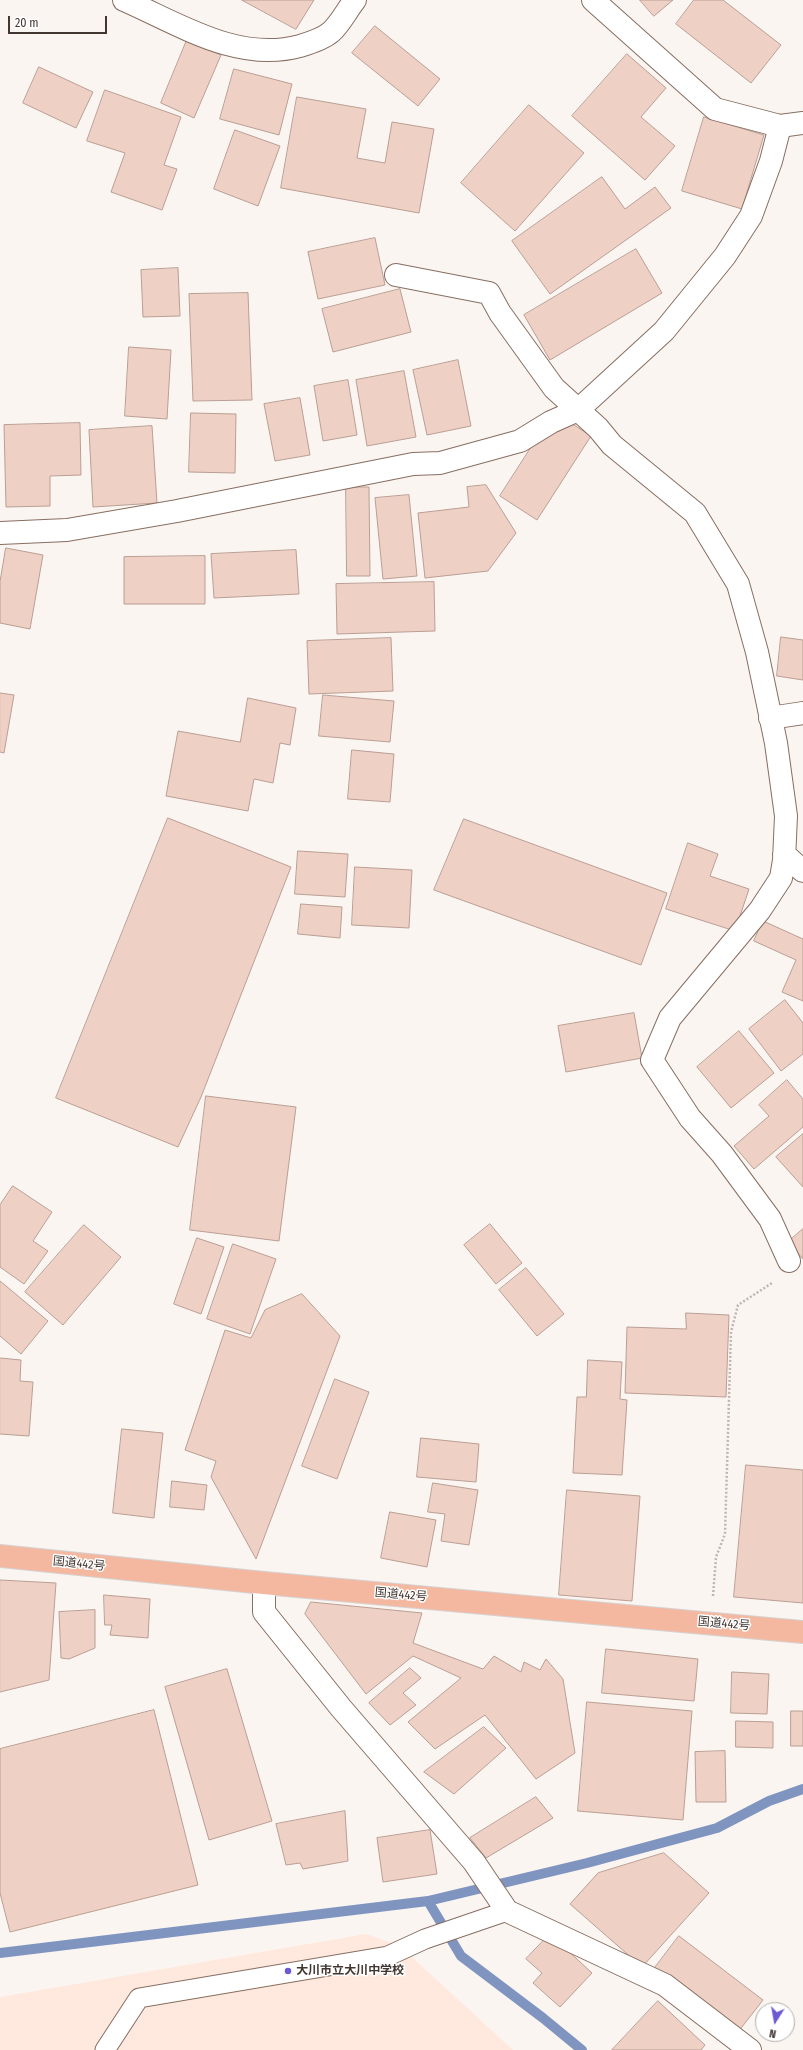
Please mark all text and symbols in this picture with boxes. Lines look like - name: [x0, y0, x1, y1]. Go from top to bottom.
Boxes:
- scale bar: [10, 8, 109, 34]
- text: 20 m: [15, 16, 39, 30]
- street label: 国道442号: [52, 1554, 106, 1574]
- street label: 国道442号: [374, 1586, 428, 1604]
- street label: 国道442号: [697, 1615, 751, 1633]
- place label: 大川市立大川中学校: [296, 1964, 404, 1978]
- marker: 大川市立大川中学校: [283, 1966, 293, 1976]
- north arrow: [755, 2002, 795, 2042]
- text: N: [768, 2026, 777, 2040]

